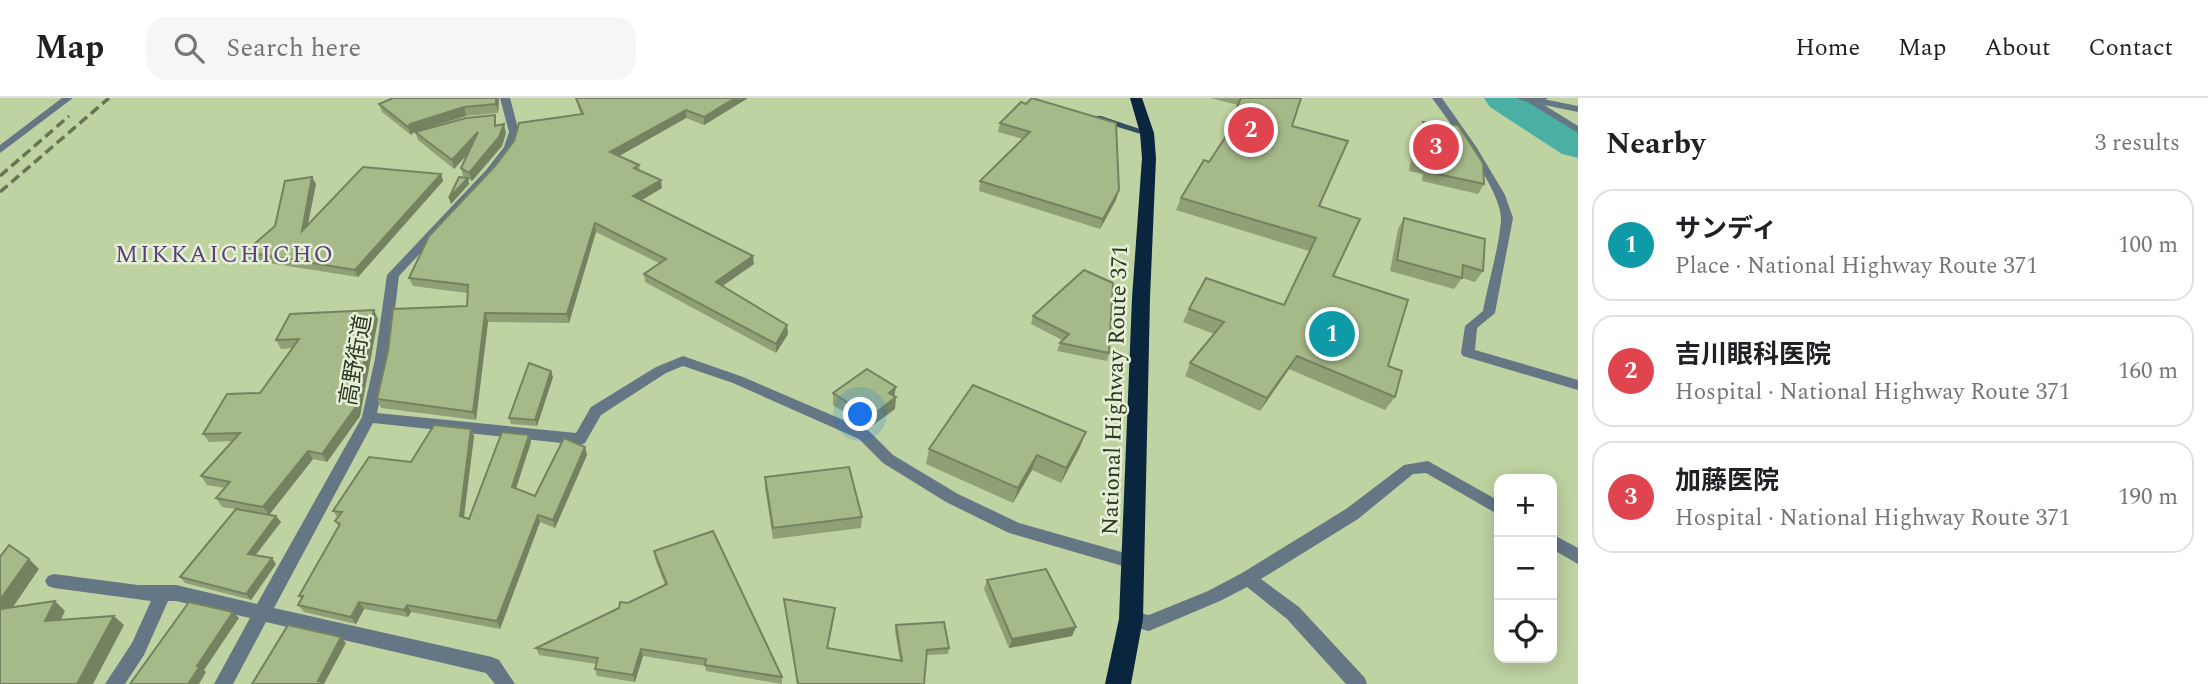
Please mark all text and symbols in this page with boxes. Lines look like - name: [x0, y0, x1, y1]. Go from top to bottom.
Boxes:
- search box: [146, 17, 636, 80]
- text: Map: [35, 23, 104, 73]
- text: Search here: [226, 28, 361, 68]
- icon: search: [170, 29, 208, 67]
- text: Home: [1795, 30, 1860, 66]
- text: Map: [1898, 30, 1946, 66]
- text: About: [1984, 30, 2050, 66]
- text: Contact: [2088, 30, 2173, 66]
- pin: 2: [1228, 104, 1274, 156]
- pin: 3: [1413, 121, 1459, 173]
- text: Nearby: [1606, 121, 1705, 167]
- text: 3 results: [2095, 126, 2180, 161]
- text: サンディ: [1675, 209, 1777, 249]
- text: 1: [1625, 228, 1637, 263]
- text: 100 m: [2118, 228, 2178, 263]
- district label: MIKKAICHICHO: [115, 237, 335, 273]
- street label: National Highway Route 371: [1093, 244, 1138, 536]
- text: Place · National Highway Route 371: [1675, 249, 2038, 284]
- pin: 1: [1309, 308, 1355, 360]
- street label: 高野街道: [331, 312, 382, 409]
- text: 吉川眼科医院: [1675, 335, 1831, 375]
- text: 2: [1625, 354, 1637, 389]
- text: 160 m: [2118, 354, 2178, 389]
- text: Hospital · National Highway Route 371: [1675, 375, 2070, 410]
- your location: [843, 397, 877, 431]
- text: 加藤医院: [1675, 461, 1779, 501]
- map controls: [1494, 474, 1557, 663]
- button: +: [1494, 474, 1557, 537]
- text: 3: [1625, 480, 1637, 515]
- text: 190 m: [2118, 480, 2178, 515]
- text: Hospital · National Highway Route 371: [1675, 501, 2070, 536]
- button: −: [1494, 537, 1557, 600]
- button: locate: [1494, 600, 1557, 663]

